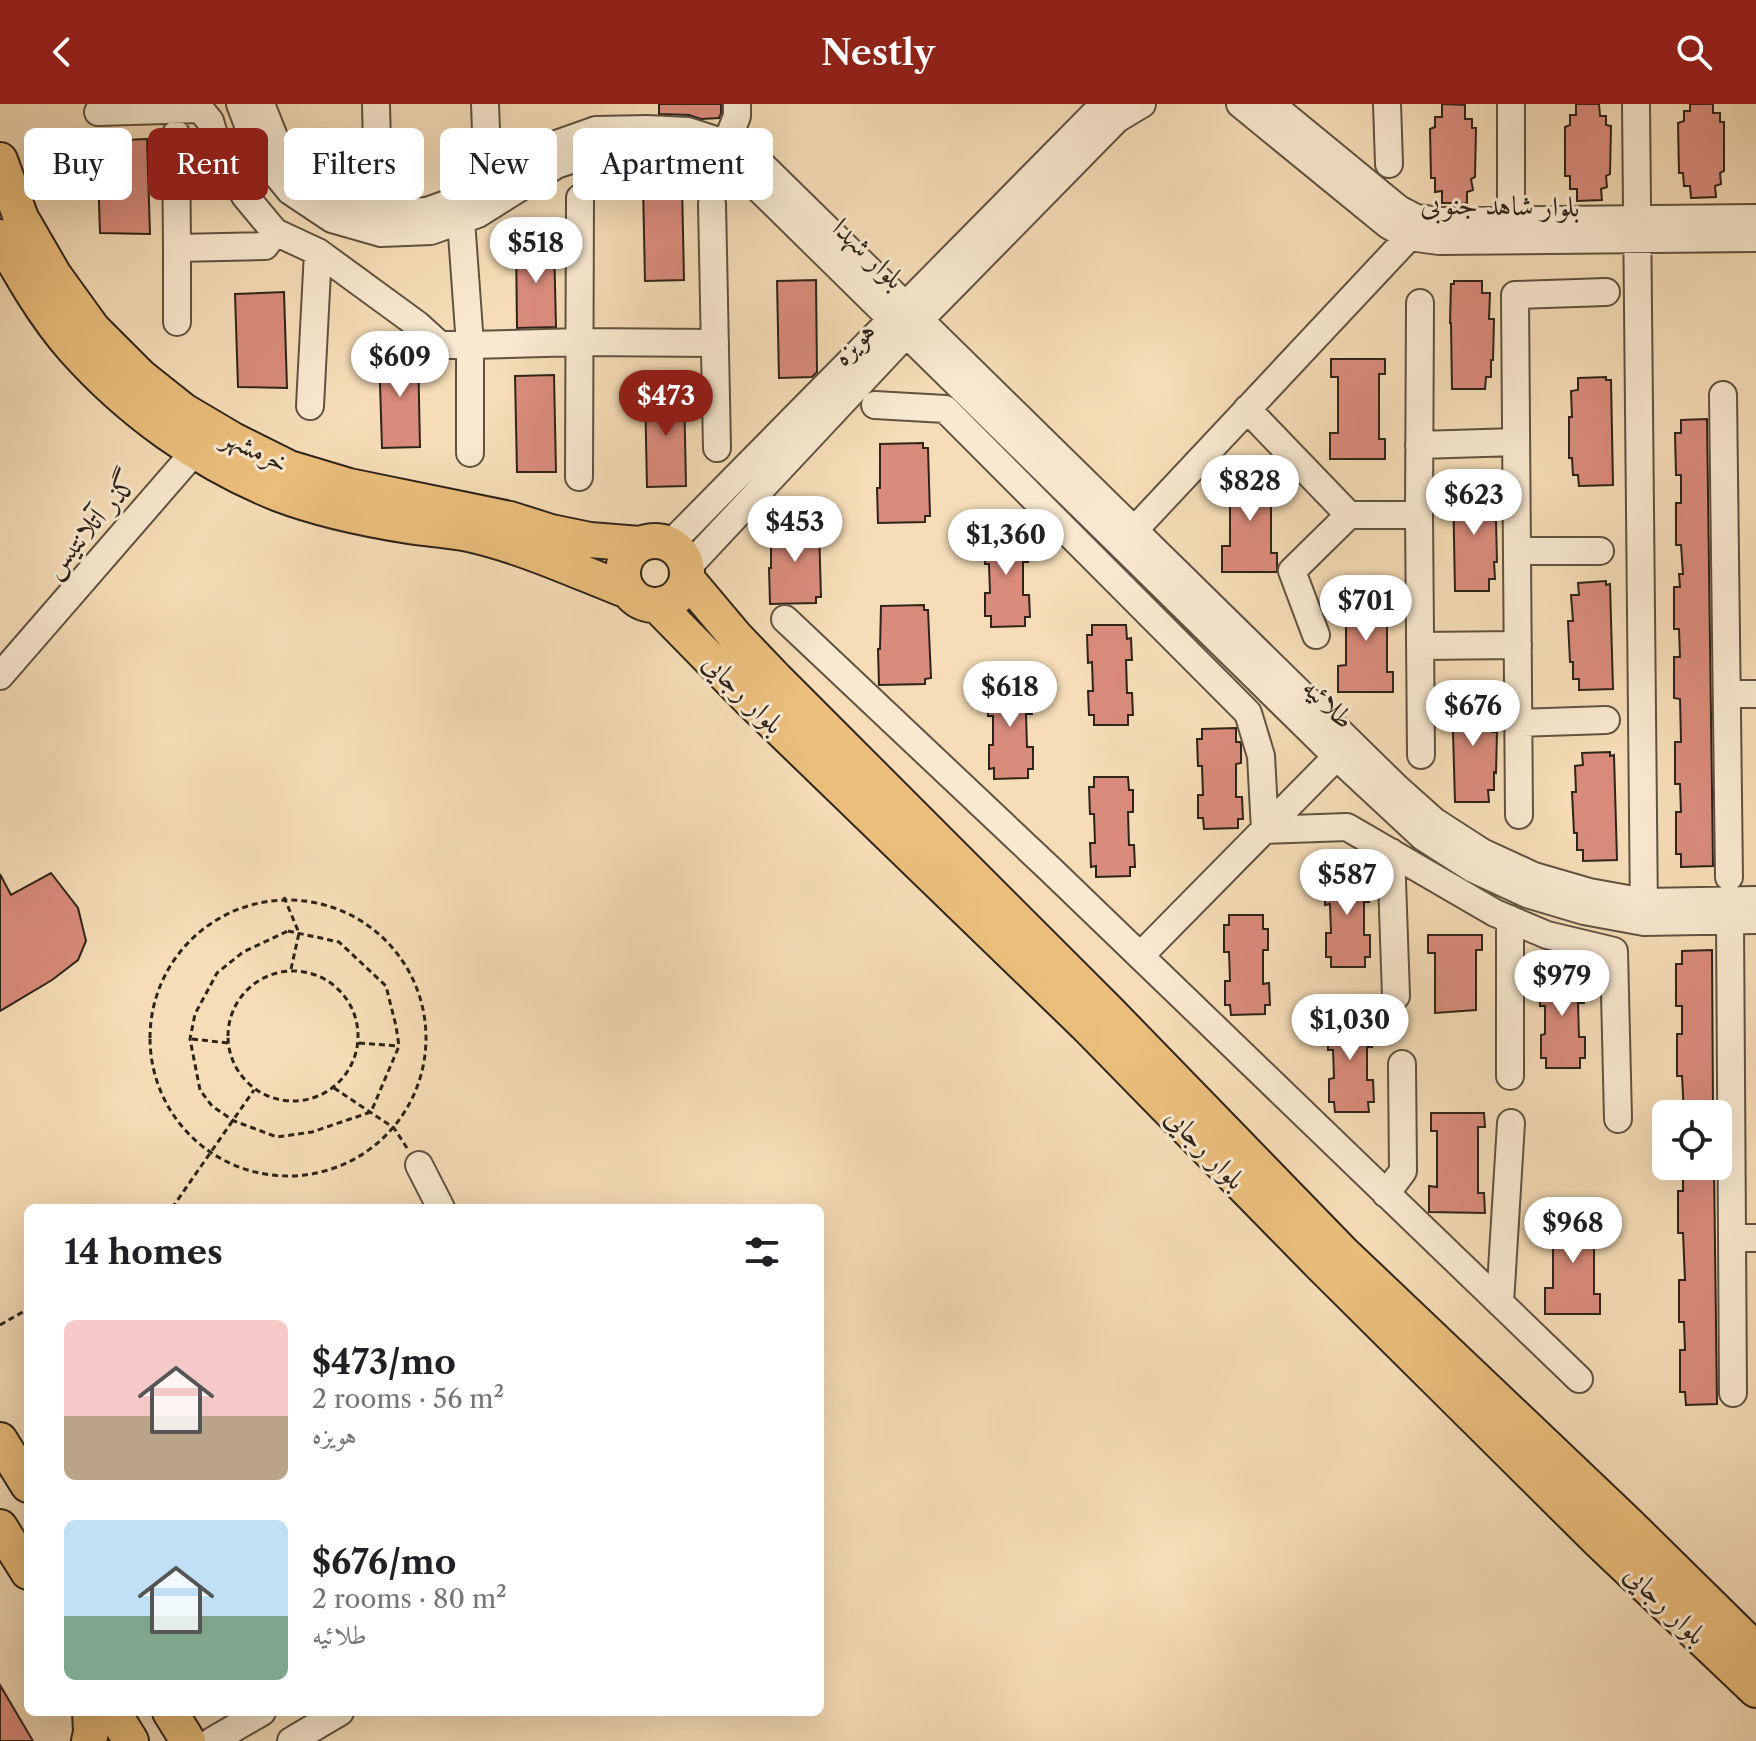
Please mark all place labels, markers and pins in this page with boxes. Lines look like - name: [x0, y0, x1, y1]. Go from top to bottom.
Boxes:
- pin: $518: [489, 217, 583, 285]
- pin: $609: [353, 331, 447, 399]
- pin: $473: [619, 370, 713, 438]
- pin: $828: [1203, 455, 1297, 523]
- pin: $623: [1427, 469, 1521, 537]
- pin: $453: [748, 496, 842, 564]
- pin: $1,360: [941, 509, 1071, 577]
- pin: $701: [1319, 575, 1413, 643]
- pin: $618: [963, 661, 1057, 729]
- pin: $676: [1426, 680, 1520, 748]
- pin: $587: [1300, 849, 1394, 917]
- pin: $979: [1515, 950, 1609, 1018]
- pin: $1,030: [1285, 994, 1415, 1062]
- pin: $968: [1526, 1197, 1620, 1265]

